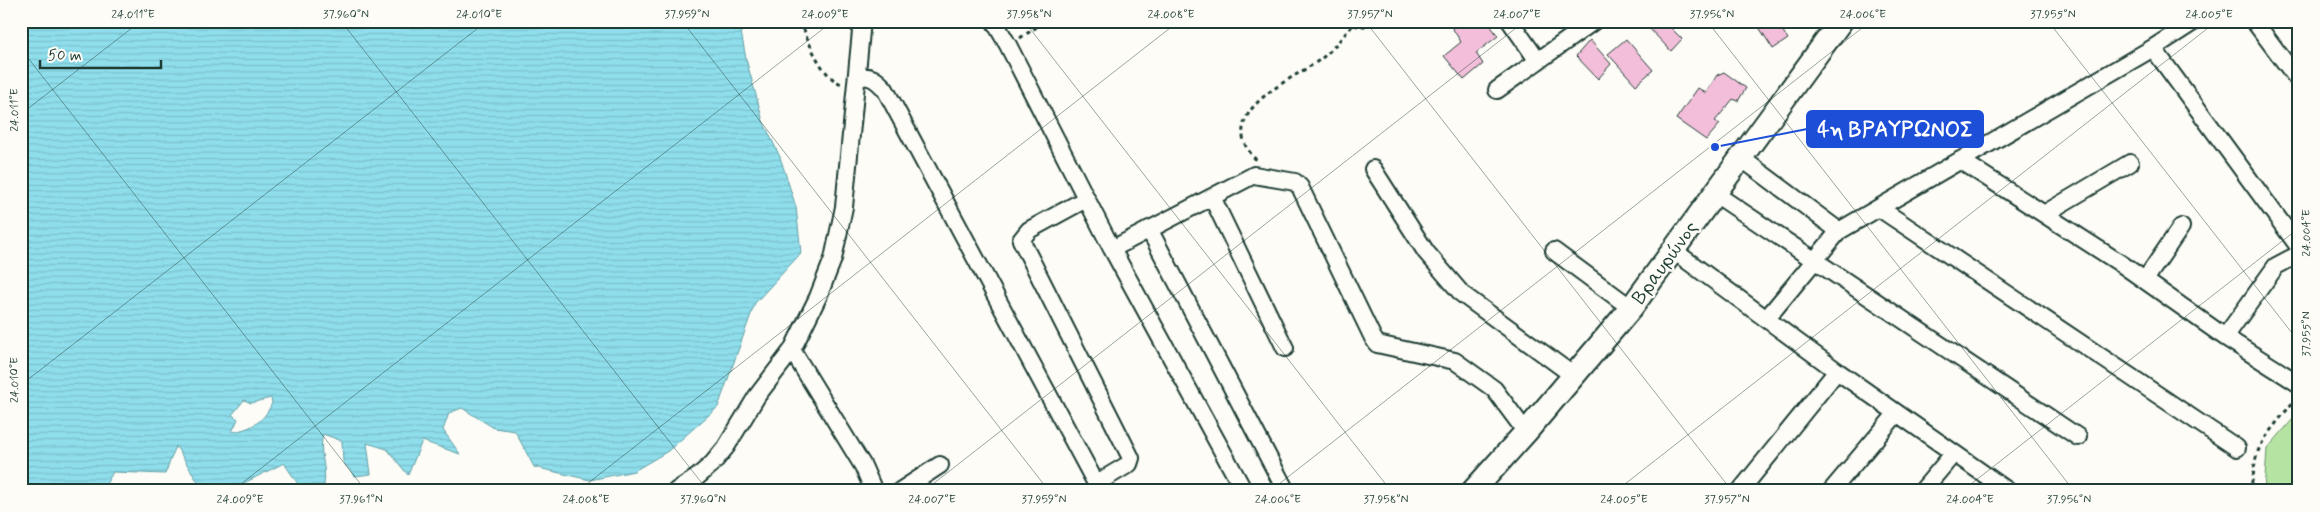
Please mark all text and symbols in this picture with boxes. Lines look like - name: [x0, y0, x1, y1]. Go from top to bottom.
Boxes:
- text: 24.011°E: [111, 7, 155, 23]
- text: 37.960°N: [323, 7, 369, 23]
- text: 24.010°E: [456, 7, 502, 23]
- text: 37.959°N: [665, 7, 709, 23]
- text: 24.009°E: [802, 7, 848, 23]
- text: 37.958°N: [1006, 7, 1052, 23]
- text: 24.008°E: [1147, 7, 1195, 23]
- text: 37.957°N: [1347, 7, 1393, 23]
- text: 24.007°E: [1493, 7, 1541, 23]
- text: 37.956°N: [1690, 7, 1734, 23]
- text: 24.006°E: [1840, 7, 1886, 23]
- text: 37.955°N: [2030, 7, 2076, 23]
- text: 24.005°E: [2185, 7, 2233, 23]
- scale bar: [40, 38, 161, 70]
- text: 50 m: [48, 46, 82, 66]
- text: 24.011°E: [7, 88, 23, 132]
- callout: 4η ΒΡΑΥΡΩΝΟΣ: [1807, 111, 1983, 147]
- text: 4η ΒΡΑΥΡΩΝΟΣ: [1817, 116, 1973, 144]
- text: 24.004°E: [2299, 209, 2315, 257]
- street label: Βραυρώνος: [1626, 216, 1705, 310]
- text: 37.955°N: [2299, 311, 2315, 357]
- text: 24.010°E: [7, 357, 23, 403]
- text: 24.009°E: [217, 492, 263, 508]
- text: 37.961°N: [339, 492, 383, 508]
- text: 24.008°E: [562, 492, 610, 508]
- text: 37.960°N: [680, 492, 726, 508]
- text: 24.007°E: [908, 492, 956, 508]
- text: 37.959°N: [1022, 492, 1066, 508]
- text: 24.006°E: [1255, 492, 1301, 508]
- text: 37.958°N: [1363, 492, 1409, 508]
- text: 24.005°E: [1600, 492, 1648, 508]
- text: 37.957°N: [1704, 492, 1750, 508]
- text: 24.004°E: [1946, 492, 1994, 508]
- text: 37.956°N: [2047, 492, 2091, 508]

